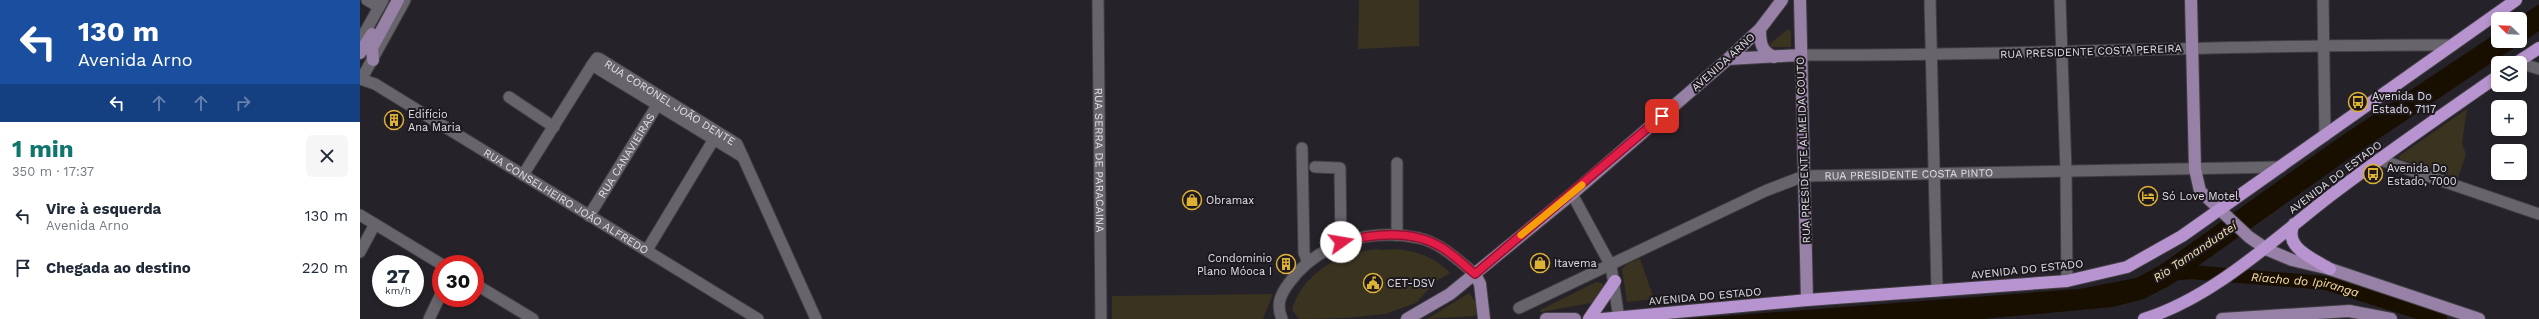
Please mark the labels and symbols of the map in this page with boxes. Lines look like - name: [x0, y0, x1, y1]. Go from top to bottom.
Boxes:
- north arrow: [2491, 12, 2527, 48]
- street label: AVENIDA ARNO: [1689, 31, 1758, 94]
- street label: RUA PRESIDENTE COSTA PEREIRA: [2000, 42, 2182, 61]
- street label: RUA PRESIDENTE ALMEIDA COUTO: [1794, 56, 1813, 244]
- street label: RUA CORONEL JOÃO DENTE: [602, 57, 738, 148]
- street label: RUA SERRA DE PARACAINA: [1092, 88, 1106, 232]
- place label: Avenida Do Estado, 7117: [2372, 90, 2436, 116]
- bus stop icon: Avenida Do Estado, 7117: [2347, 91, 2369, 113]
- pin: [1645, 99, 1679, 133]
- place label: Edifício Ana Maria: [408, 108, 461, 134]
- building icon: Edifício Ana Maria: [383, 109, 405, 131]
- street label: RUA CANAVIEIRAS: [596, 111, 658, 201]
- street label: AVENIDA DO ESTADO: [2286, 138, 2384, 217]
- street label: RUA CONSELHEIRO JOÃO ALFREDO: [481, 146, 651, 257]
- place label: Avenida Do Estado, 7000: [2387, 162, 2457, 188]
- bus stop icon: Avenida Do Estado, 7000: [2362, 163, 2384, 185]
- street label: RUA PRESIDENTE COSTA PINTO: [1824, 166, 1993, 183]
- hotel icon: Só Love Motel: [2137, 185, 2159, 207]
- shop icon: Obramax: [1181, 189, 1203, 211]
- place label: Só Love Motel: [2162, 190, 2239, 203]
- place label: Obramax: [1206, 194, 1254, 207]
- water label: Rio Tamanduateí: [2151, 218, 2241, 285]
- position arrow: [1320, 221, 1362, 263]
- place label: Condomínio Plano Móoca I: [1197, 252, 1272, 278]
- shop icon: Itavema: [1529, 252, 1551, 274]
- building icon: Condomínio Plano Móoca I: [1275, 253, 1297, 275]
- speed limit sign: 30: [432, 255, 484, 307]
- place label: Itavema: [1554, 257, 1597, 270]
- street label: AVENIDA DO ESTADO: [1970, 257, 2084, 282]
- water label: Riacho do Ipiranga: [2250, 270, 2361, 300]
- public building icon: CET-DSV: [1362, 272, 1384, 294]
- place label: CET-DSV: [1387, 277, 1435, 290]
- street label: AVENIDA DO ESTADO: [1648, 285, 1762, 308]

